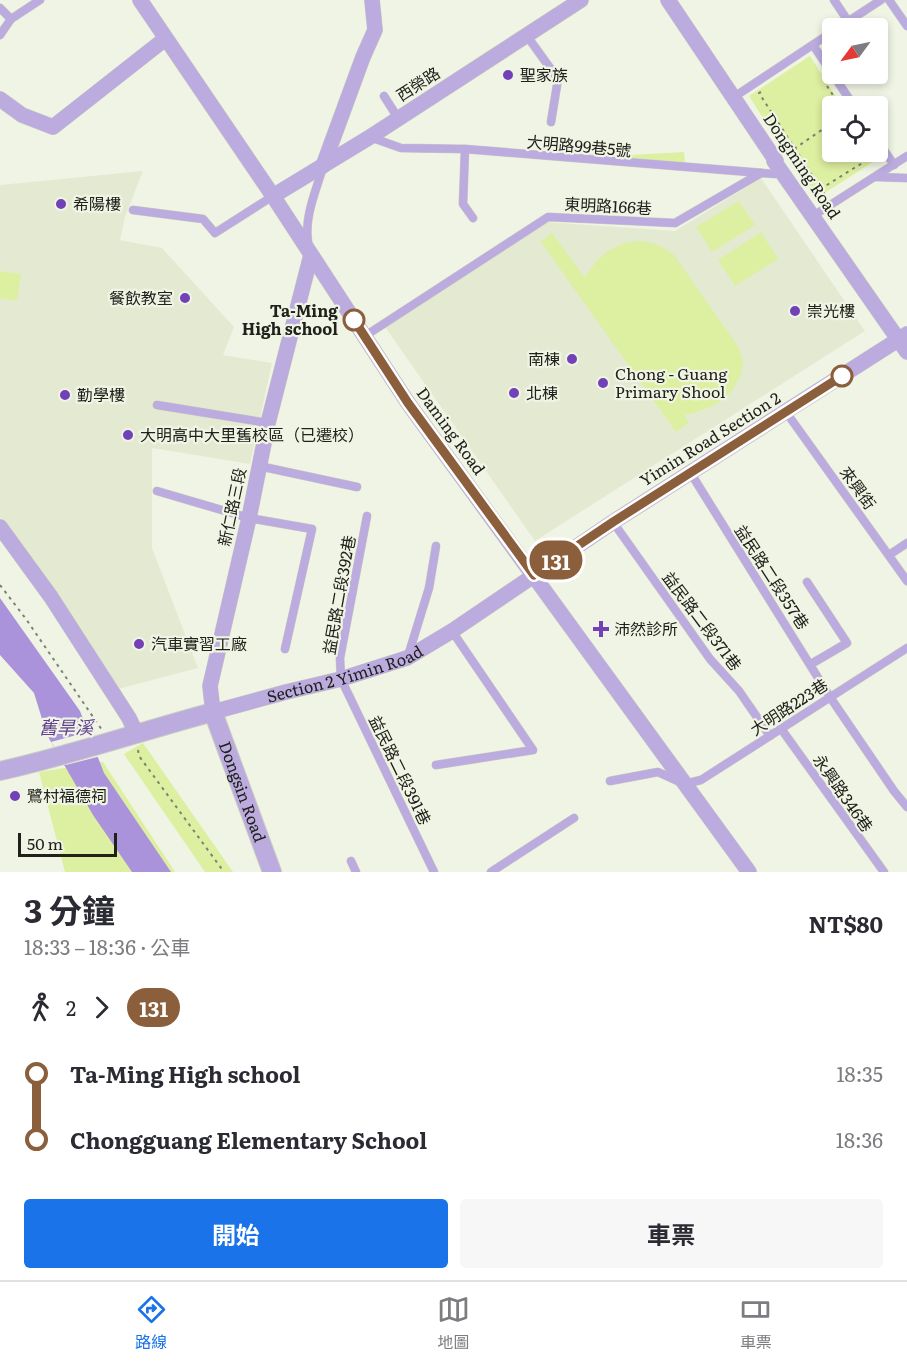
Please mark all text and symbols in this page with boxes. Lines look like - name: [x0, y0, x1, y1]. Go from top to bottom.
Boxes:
- north arrow: [822, 18, 888, 84]
- map controls: [822, 18, 888, 162]
- street label: 西榮路: [391, 60, 444, 106]
- place label: 聖家族: [520, 62, 568, 86]
- marker: 聖家族: [501, 68, 515, 82]
- button: locate: [822, 96, 888, 162]
- street label: Dongming Road: [758, 108, 847, 223]
- street label: 大明路99巷5號: [526, 128, 632, 162]
- place label: 希陽樓: [73, 191, 121, 215]
- street label: 東明路166巷: [564, 191, 652, 219]
- marker: 希陽樓: [54, 197, 68, 211]
- place label: 餐飲教室: [109, 285, 173, 309]
- marker: 餐飲教室: [178, 291, 192, 305]
- place label: Ta-Ming High school: [242, 298, 338, 340]
- place label: 崇光樓: [807, 298, 855, 322]
- marker: 崇光樓: [788, 304, 802, 318]
- marker: Ta-Ming High school: [343, 309, 365, 331]
- place label: 南棟: [528, 346, 560, 370]
- marker: 南棟: [565, 352, 579, 366]
- place label: Chong - Guang Primary Shool: [615, 361, 728, 403]
- unlabelled marker: [831, 365, 853, 387]
- marker: Chong - Guang Primary Shool: [596, 376, 610, 390]
- place label: 北棟: [526, 380, 558, 404]
- place label: 勤學樓: [77, 382, 125, 406]
- street label: Daming Road: [412, 382, 492, 479]
- street label: Yimin Road Section 2: [634, 385, 784, 491]
- marker: 北棟: [507, 386, 521, 400]
- marker: 勤學樓: [58, 388, 72, 402]
- place label: 大明高中大里舊校區（已遷校）: [140, 422, 364, 446]
- marker: 大明高中大里舊校區（已遷校）: [121, 428, 135, 442]
- street label: 來興街: [835, 461, 883, 514]
- street label: 新仁路三段: [211, 465, 251, 548]
- street label: 益民路二段357巷: [730, 519, 816, 634]
- street label: 益民路二段392巷: [316, 533, 360, 656]
- line badge: 131: [522, 540, 590, 580]
- text: 131: [541, 545, 571, 576]
- street label: 益民路二段371巷: [657, 566, 748, 675]
- place label: 沛然診所: [614, 616, 678, 640]
- marker: 沛然診所: [592, 620, 610, 638]
- place label: 汽車實習工廠: [151, 631, 247, 655]
- marker: 汽車實習工廠: [132, 637, 146, 651]
- street label: Section 2 Yimin Road: [264, 638, 427, 708]
- street label: 大明路223巷: [745, 672, 832, 740]
- street label: 益民路二段391巷: [364, 711, 438, 829]
- water label: 舊旱溪: [39, 713, 96, 740]
- street label: Dongsin Road: [214, 738, 273, 845]
- street label: 永興路346巷: [808, 749, 879, 836]
- place label: 鷺村福德祠: [27, 783, 107, 807]
- marker: 鷺村福德祠: [8, 789, 22, 803]
- scale bar: [18, 830, 117, 858]
- text: 50 m: [27, 831, 63, 855]
- text: 3 分鐘: [24, 884, 115, 933]
- text: NT$80: [809, 907, 883, 940]
- text: 18:33 – 18:36 · 公車: [24, 931, 191, 961]
- icon: walk: [24, 991, 57, 1024]
- icon: forward: [85, 991, 118, 1024]
- text: 2: [66, 992, 76, 1022]
- text: 131: [139, 992, 168, 1023]
- text: Ta-Ming High school: [70, 1057, 301, 1090]
- text: 18:35: [836, 1058, 883, 1088]
- text: Chongguang Elementary School: [70, 1123, 427, 1156]
- text: 18:36: [836, 1124, 883, 1154]
- button: 開始: [24, 1199, 448, 1268]
- button: 車票: [460, 1199, 883, 1268]
- tab: 路線: [135, 1293, 168, 1353]
- tab: 地圖: [437, 1293, 470, 1353]
- tab: 車票: [739, 1293, 772, 1353]

